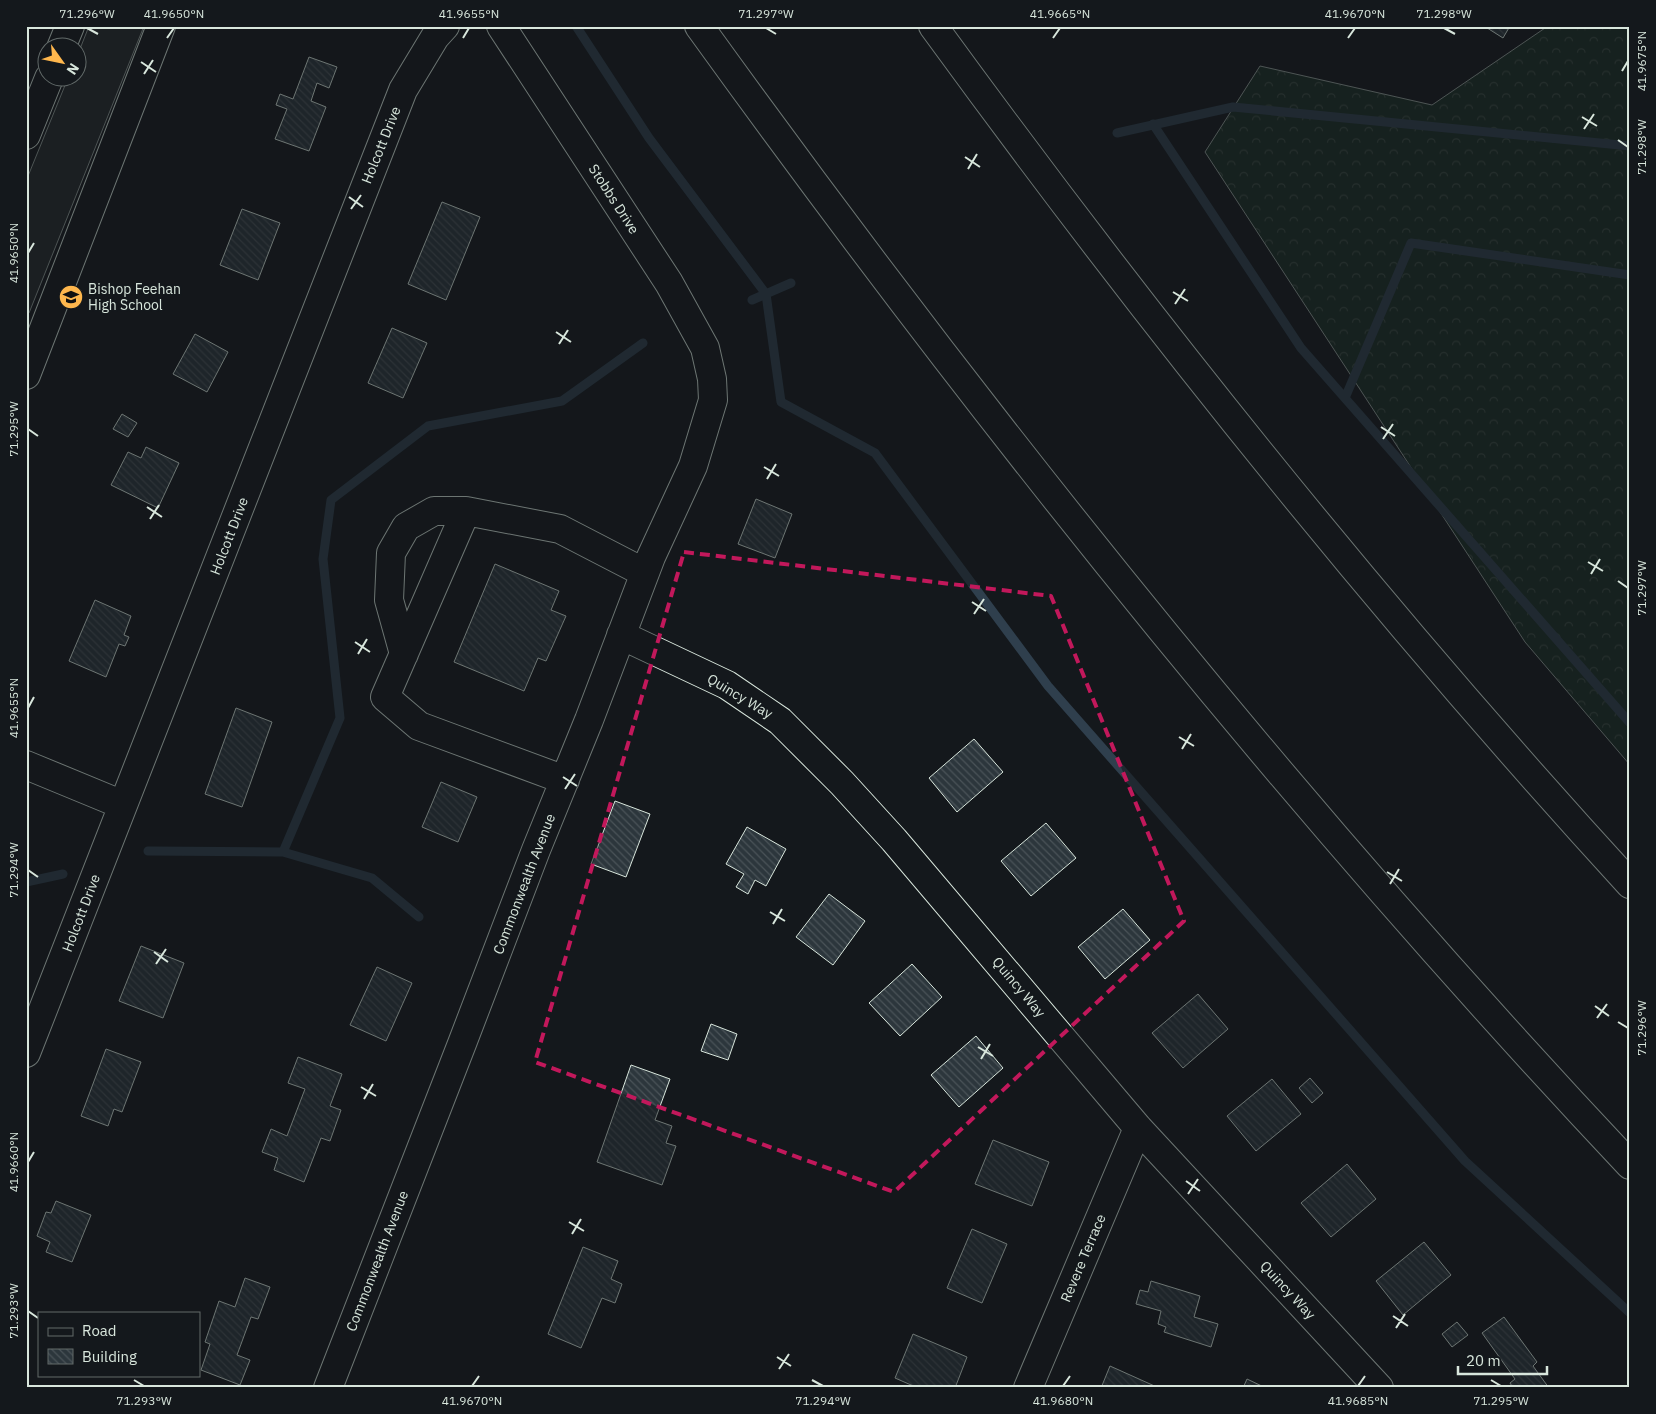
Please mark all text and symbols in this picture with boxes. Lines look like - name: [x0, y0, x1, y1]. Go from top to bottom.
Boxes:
- text: 71.296°W: [59, 6, 115, 21]
- text: 41.9650°N: [144, 6, 204, 21]
- text: 41.9655°N: [439, 6, 499, 21]
- text: 71.297°W: [738, 6, 794, 21]
- text: 41.9665°N: [1030, 6, 1090, 21]
- text: 41.9670°N: [1325, 6, 1385, 21]
- text: 71.298°W: [1416, 6, 1472, 21]
- text: 41.9675°N: [1634, 31, 1649, 91]
- north arrow: [38, 38, 88, 88]
- text: N: [63, 60, 83, 78]
- street label: Holcott Drive: [357, 103, 405, 186]
- text: 71.298°W: [1634, 119, 1649, 175]
- street label: Stobbs Drive: [585, 161, 643, 238]
- text: 41.9650°N: [6, 223, 21, 283]
- place label: Bishop Feehan High School: [88, 280, 181, 314]
- school or university icon: Bishop Feehan High School: [58, 284, 84, 310]
- text: 71.295°W: [6, 401, 21, 457]
- street label: Holcott Drive: [206, 494, 252, 577]
- text: 71.297°W: [1634, 560, 1649, 616]
- street label: Quincy Way: [704, 669, 776, 723]
- text: 41.9655°N: [6, 678, 21, 738]
- street label: Commonwealth Avenue: [489, 811, 559, 957]
- text: 71.294°W: [6, 842, 21, 898]
- street label: Holcott Drive: [58, 871, 104, 954]
- street label: Quincy Way: [989, 953, 1049, 1021]
- text: 71.296°W: [1634, 1000, 1649, 1056]
- text: 41.9660°N: [6, 1132, 21, 1192]
- street label: Commonwealth Avenue: [342, 1188, 412, 1334]
- street label: Revere Terrace: [1056, 1211, 1110, 1305]
- street label: Quincy Way: [1256, 1257, 1320, 1323]
- text: 71.293°W: [6, 1283, 21, 1339]
- legend: [38, 1312, 200, 1376]
- text: Road: [82, 1321, 117, 1340]
- scale bar: [1458, 1344, 1547, 1376]
- text: Building: [82, 1347, 137, 1366]
- text: 20 m: [1466, 1351, 1501, 1370]
- text: 71.293°W: [116, 1393, 172, 1408]
- text: 41.9670°N: [442, 1393, 502, 1408]
- text: 71.294°W: [795, 1393, 851, 1408]
- text: 41.9680°N: [1033, 1393, 1093, 1408]
- text: 41.9685°N: [1328, 1393, 1388, 1408]
- text: 71.295°W: [1473, 1393, 1529, 1408]

